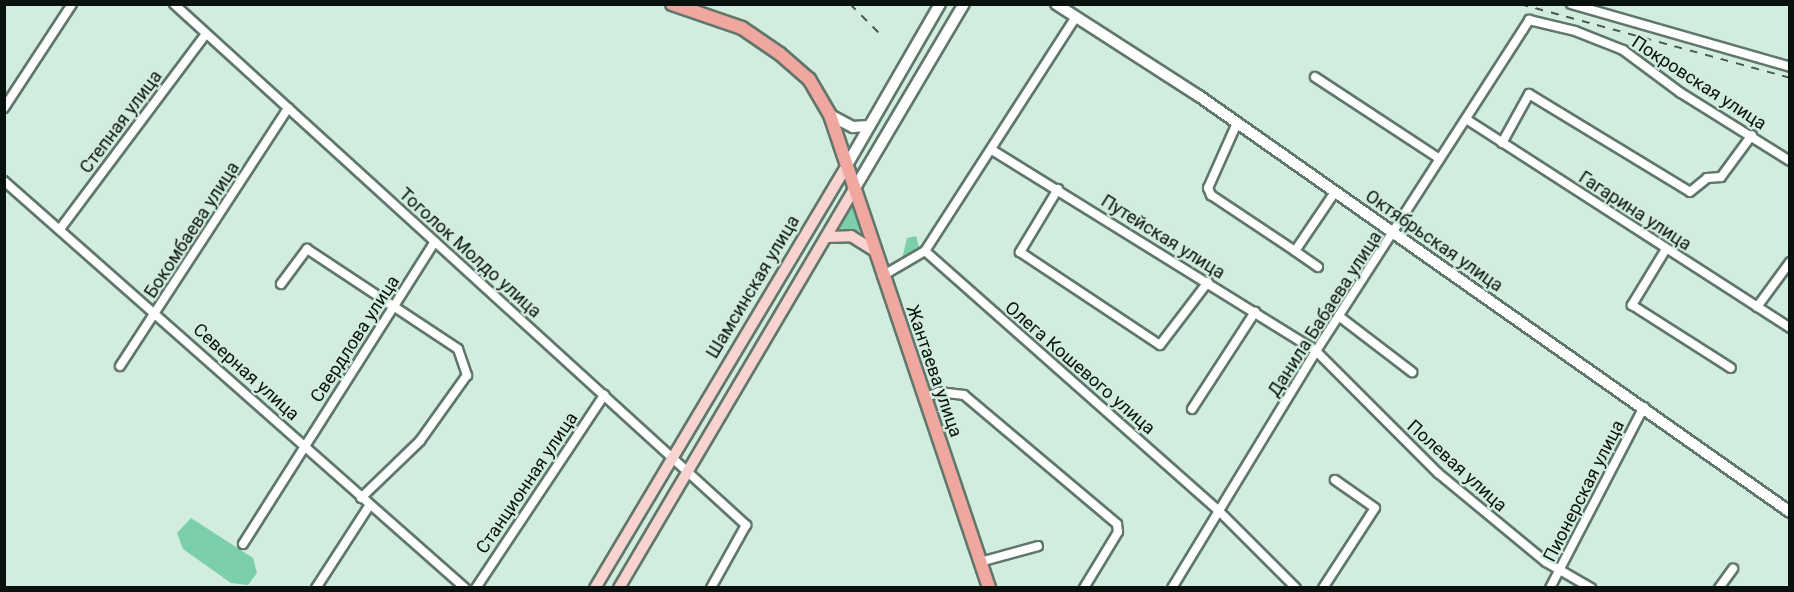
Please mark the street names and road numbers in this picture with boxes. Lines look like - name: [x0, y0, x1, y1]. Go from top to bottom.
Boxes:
- street label: Покровская улица: [1628, 31, 1770, 135]
- street label: Степная улица: [75, 66, 167, 178]
- street label: Бокомбаева улица: [140, 158, 244, 302]
- street label: Гагарина улица: [1575, 167, 1695, 255]
- street label: Тоголок Молдо улица: [394, 183, 546, 323]
- street label: Октябрьская улица: [1361, 185, 1507, 297]
- street label: Путейская улица: [1097, 190, 1229, 284]
- street label: Шамсинская улица: [702, 212, 804, 362]
- street label: Данила Бабаева улица: [1263, 227, 1387, 401]
- street label: Свердлова улица: [306, 271, 404, 407]
- street label: Олега Кошевого улица: [1000, 297, 1160, 439]
- street label: Жантаева улица: [901, 302, 967, 440]
- street label: Северная улица: [189, 319, 303, 425]
- street label: Станционная улица: [472, 408, 582, 558]
- street label: Полевая улица: [1403, 416, 1511, 516]
- street label: Пионерская улица: [1539, 416, 1629, 566]

